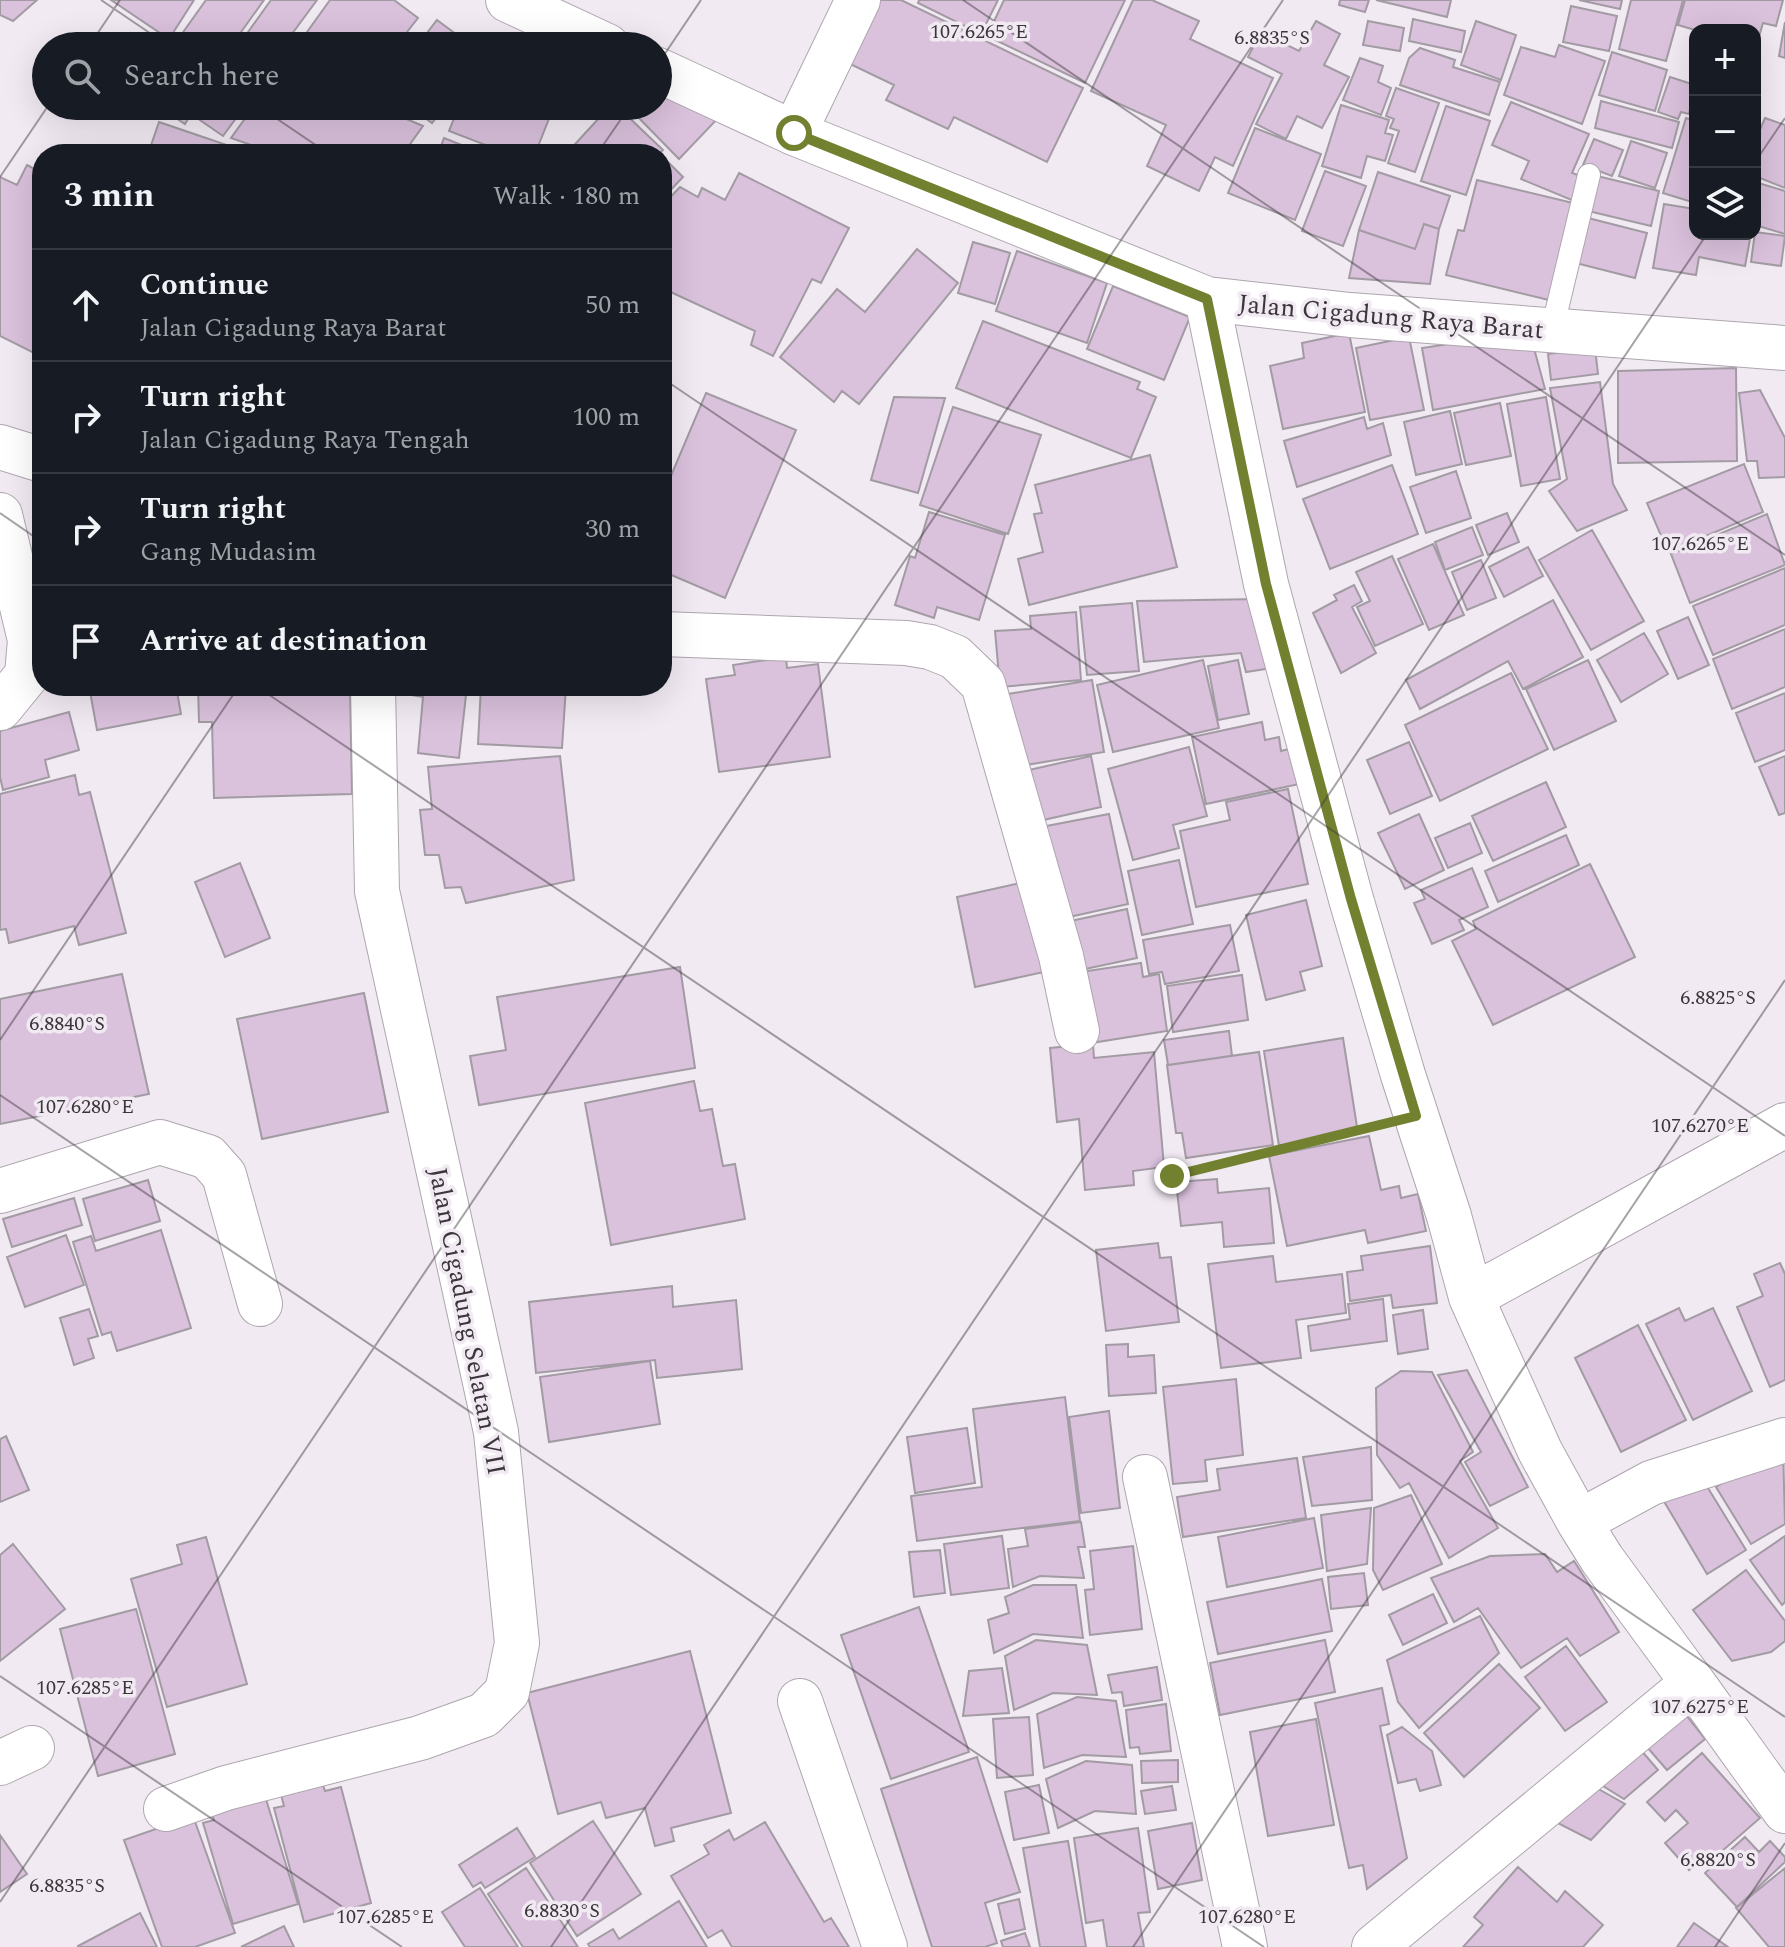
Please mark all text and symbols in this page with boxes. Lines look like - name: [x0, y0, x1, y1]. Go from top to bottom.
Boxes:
- text: 107.6265°E: [930, 17, 1028, 47]
- text: 6.8835°S: [1234, 23, 1310, 53]
- map controls: [1689, 24, 1761, 240]
- button: +: [1689, 24, 1761, 96]
- search box: [32, 32, 672, 120]
- text: Search here: [124, 53, 280, 99]
- icon: search: [60, 54, 104, 98]
- button: −: [1689, 96, 1761, 168]
- route start: [776, 115, 812, 151]
- button: layers: [1689, 168, 1761, 240]
- text: 3 min: [64, 170, 154, 222]
- text: Walk · 180 m: [493, 176, 640, 216]
- text: Continue: [140, 262, 269, 308]
- icon: ahead: [64, 283, 108, 327]
- street label: Jalan Cigadung Raya Barat: [1237, 284, 1545, 350]
- text: 50 m: [585, 285, 640, 325]
- text: Jalan Cigadung Raya Barat: [140, 308, 446, 348]
- text: Turn right: [140, 374, 286, 420]
- icon: right: [64, 395, 108, 439]
- text: 100 m: [572, 397, 640, 437]
- text: Jalan Cigadung Raya Tengah: [140, 420, 470, 460]
- text: Turn right: [140, 486, 286, 532]
- icon: right: [64, 507, 108, 551]
- text: 30 m: [585, 509, 640, 549]
- text: 107.6265°E: [1651, 529, 1749, 559]
- text: Gang Mudasim: [140, 532, 317, 572]
- text: Arrive at destination: [140, 618, 427, 664]
- icon: arrive: [64, 619, 108, 663]
- text: 6.8825°S: [1680, 983, 1756, 1013]
- text: 6.8840°S: [29, 1009, 105, 1039]
- text: 107.6280°E: [36, 1092, 134, 1122]
- text: 107.6270°E: [1651, 1111, 1749, 1141]
- route end: [1154, 1158, 1190, 1194]
- street label: Jalan Cigadung Selatan VII: [418, 1164, 516, 1479]
- text: 107.6285°E: [36, 1673, 134, 1703]
- text: 107.6275°E: [1651, 1692, 1749, 1722]
- text: 6.8820°S: [1680, 1845, 1756, 1875]
- text: 6.8835°S: [29, 1871, 105, 1901]
- text: 6.8830°S: [524, 1896, 600, 1926]
- text: 107.6285°E: [336, 1902, 434, 1932]
- text: 107.6280°E: [1198, 1902, 1296, 1932]

